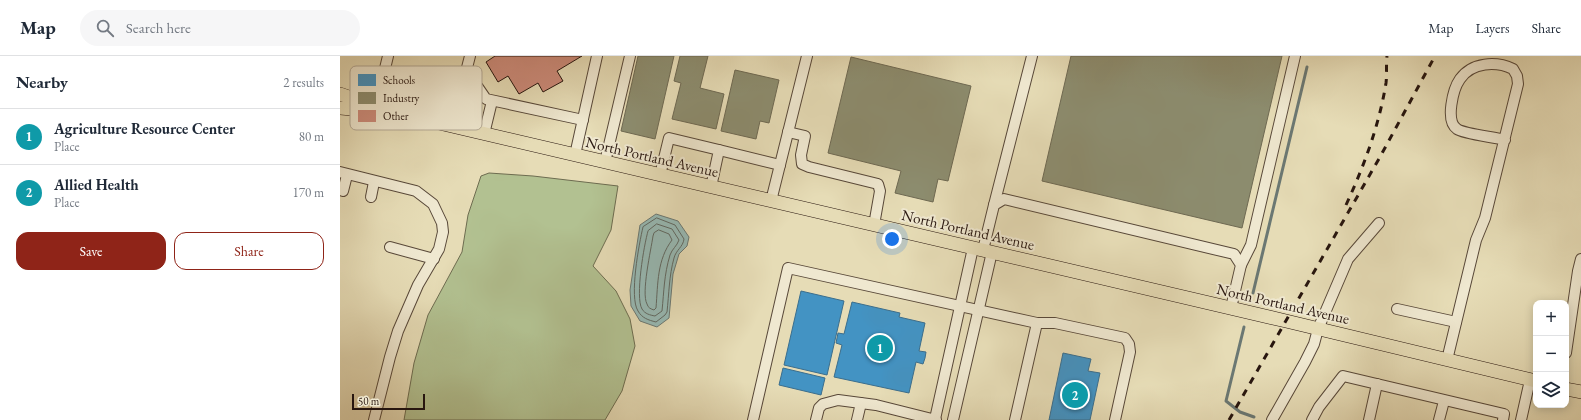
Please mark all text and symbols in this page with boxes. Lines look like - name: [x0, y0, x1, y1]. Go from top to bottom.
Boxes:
- search box: [80, 10, 360, 46]
- text: Map: [20, 15, 56, 40]
- icon: search: [94, 17, 116, 39]
- text: Search here: [126, 18, 191, 37]
- text: Map: [1428, 19, 1453, 37]
- text: Layers: [1475, 19, 1510, 37]
- text: Share: [1532, 19, 1561, 37]
- legend: [350, 66, 482, 130]
- text: Nearby: [16, 71, 68, 93]
- text: Schools: [383, 73, 416, 87]
- text: 2 results: [283, 74, 324, 91]
- text: Industry: [383, 91, 420, 105]
- text: Other: [383, 109, 409, 123]
- text: Agriculture Resource Center: [54, 119, 235, 138]
- text: 1: [26, 128, 32, 145]
- text: 80 m: [299, 128, 324, 145]
- street label: North Portland Avenue: [584, 132, 720, 181]
- text: Place: [54, 138, 80, 155]
- text: Allied Health: [54, 175, 139, 194]
- text: 2: [26, 184, 32, 201]
- text: 170 m: [293, 184, 324, 201]
- text: Place: [54, 194, 80, 211]
- street label: North Portland Avenue: [900, 205, 1036, 254]
- your location: [882, 229, 902, 249]
- button: Save: [16, 232, 166, 270]
- button: Share: [174, 232, 324, 270]
- street label: North Portland Avenue: [1215, 279, 1351, 328]
- map controls: [1533, 300, 1569, 408]
- button: +: [1533, 300, 1569, 336]
- pin: 1: [867, 333, 893, 363]
- button: −: [1533, 336, 1569, 372]
- button: layers: [1533, 372, 1569, 408]
- pin: 2: [1062, 380, 1088, 410]
- scale bar: [352, 392, 425, 411]
- text: 50 m: [358, 394, 379, 408]

